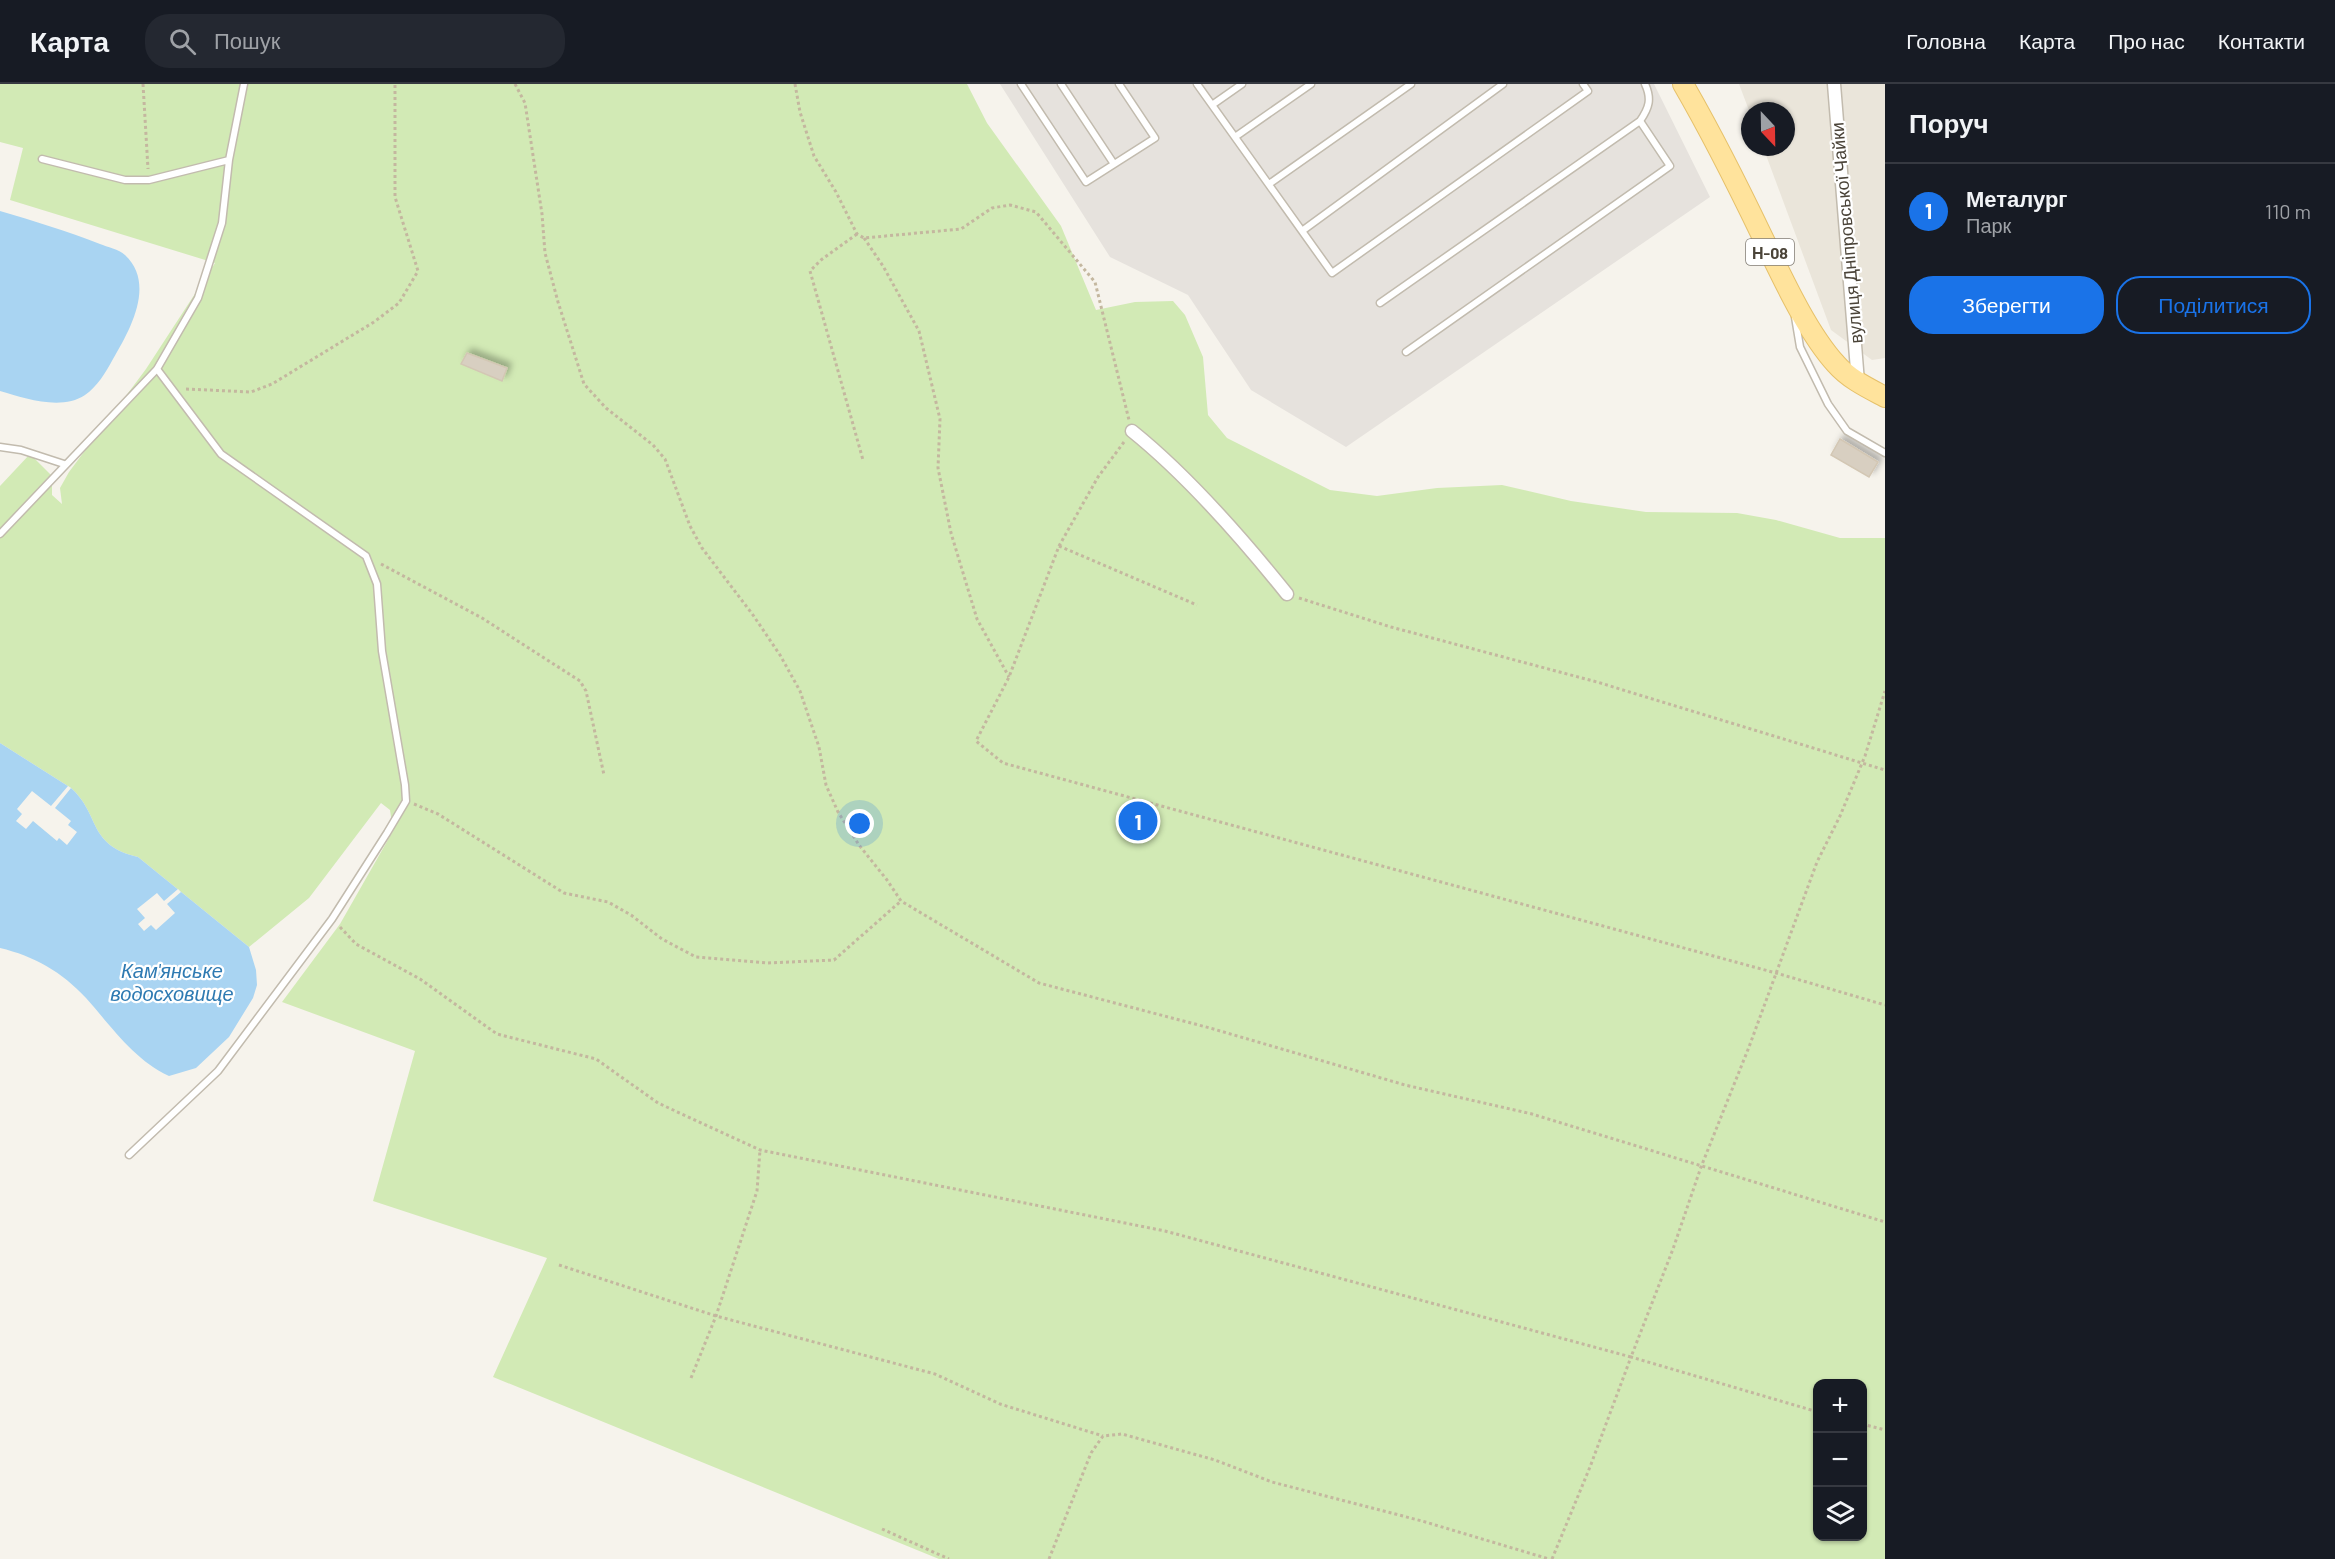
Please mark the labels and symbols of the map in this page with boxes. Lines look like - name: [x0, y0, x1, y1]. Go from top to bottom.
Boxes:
- north arrow: [1741, 102, 1795, 156]
- street label: вулиця Дніпровської Чайки: [1825, 121, 1867, 345]
- road number: Н-08: [1746, 239, 1794, 265]
- pin: 1: [1118, 798, 1158, 844]
- your location: [845, 809, 874, 838]
- water label: Кам'янське водосховище: [110, 958, 234, 1005]

